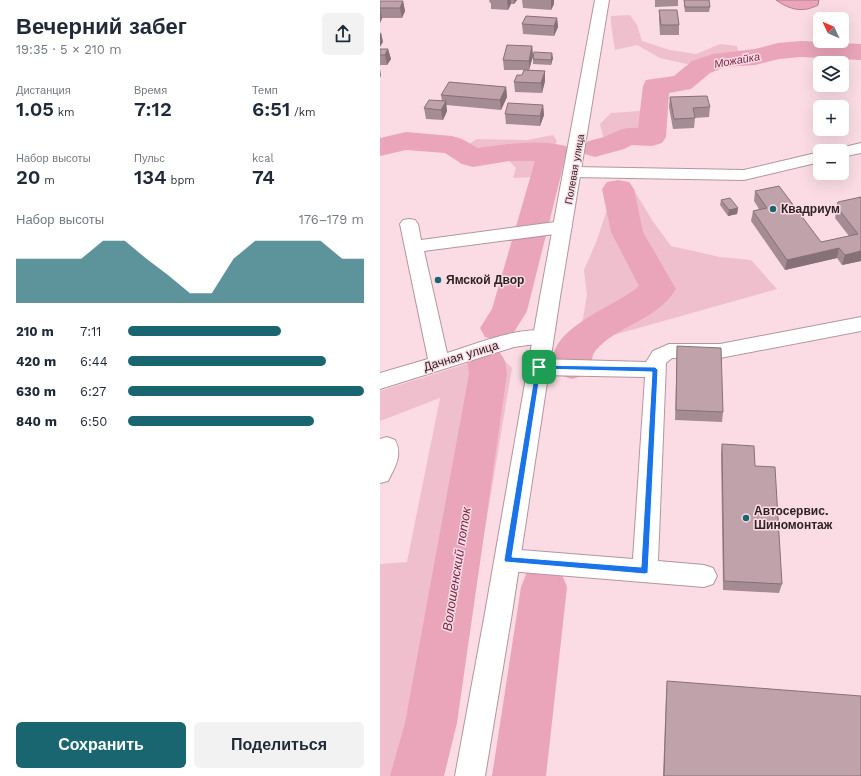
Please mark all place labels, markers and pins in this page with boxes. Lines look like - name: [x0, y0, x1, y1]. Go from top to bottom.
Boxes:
- place label: Квадриум: [781, 202, 840, 216]
- marker: Квадриум: [768, 204, 778, 214]
- place label: Ямской Двор: [446, 273, 524, 287]
- marker: Ямской Двор: [433, 275, 443, 285]
- pin: [522, 350, 556, 384]
- place label: Автосервис. Шиномонтаж: [754, 504, 833, 532]
- marker: Автосервис. Шиномонтаж: [741, 513, 751, 523]

